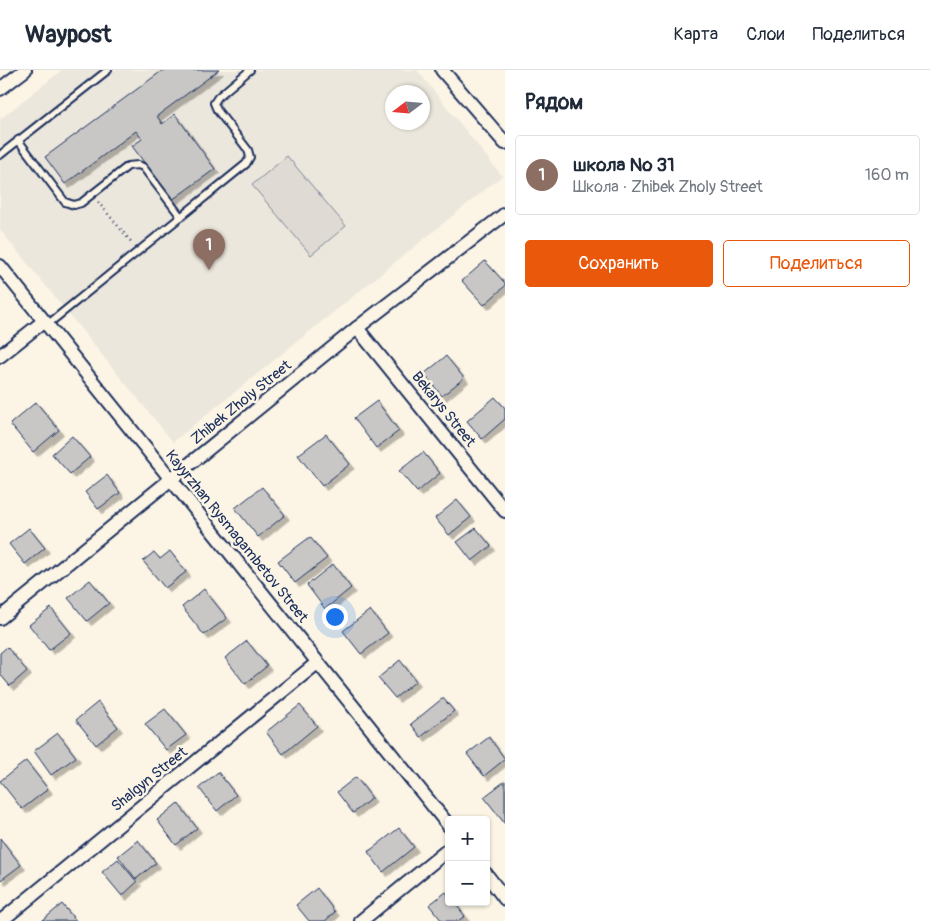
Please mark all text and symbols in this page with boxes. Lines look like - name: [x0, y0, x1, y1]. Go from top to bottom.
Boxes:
- text: Waypost: [25, 20, 112, 49]
- text: Карта: [674, 23, 718, 46]
- text: Слои: [746, 23, 784, 46]
- text: Поделиться: [812, 23, 905, 46]
- north arrow: [385, 85, 430, 130]
- text: Рядом: [525, 89, 583, 116]
- text: школа № 31: [573, 153, 675, 177]
- text: 1: [539, 165, 545, 185]
- text: 160 m: [865, 165, 909, 185]
- text: Школа · Zhibek Zholy Street: [573, 177, 763, 197]
- pin: 1: [193, 229, 225, 270]
- button: Сохранить: [525, 240, 713, 287]
- button: Поделиться: [723, 240, 910, 287]
- street label: Zhibek Zholy Street: [187, 356, 296, 449]
- street label: Bekarys Street: [407, 368, 480, 452]
- street label: Kayyrzhan Rysmagambetov Street: [161, 446, 313, 627]
- your location: [322, 604, 348, 630]
- street label: Shalgyn Street: [107, 742, 192, 816]
- map controls: [445, 816, 490, 906]
- button: +: [445, 816, 490, 861]
- button: −: [445, 861, 490, 906]

